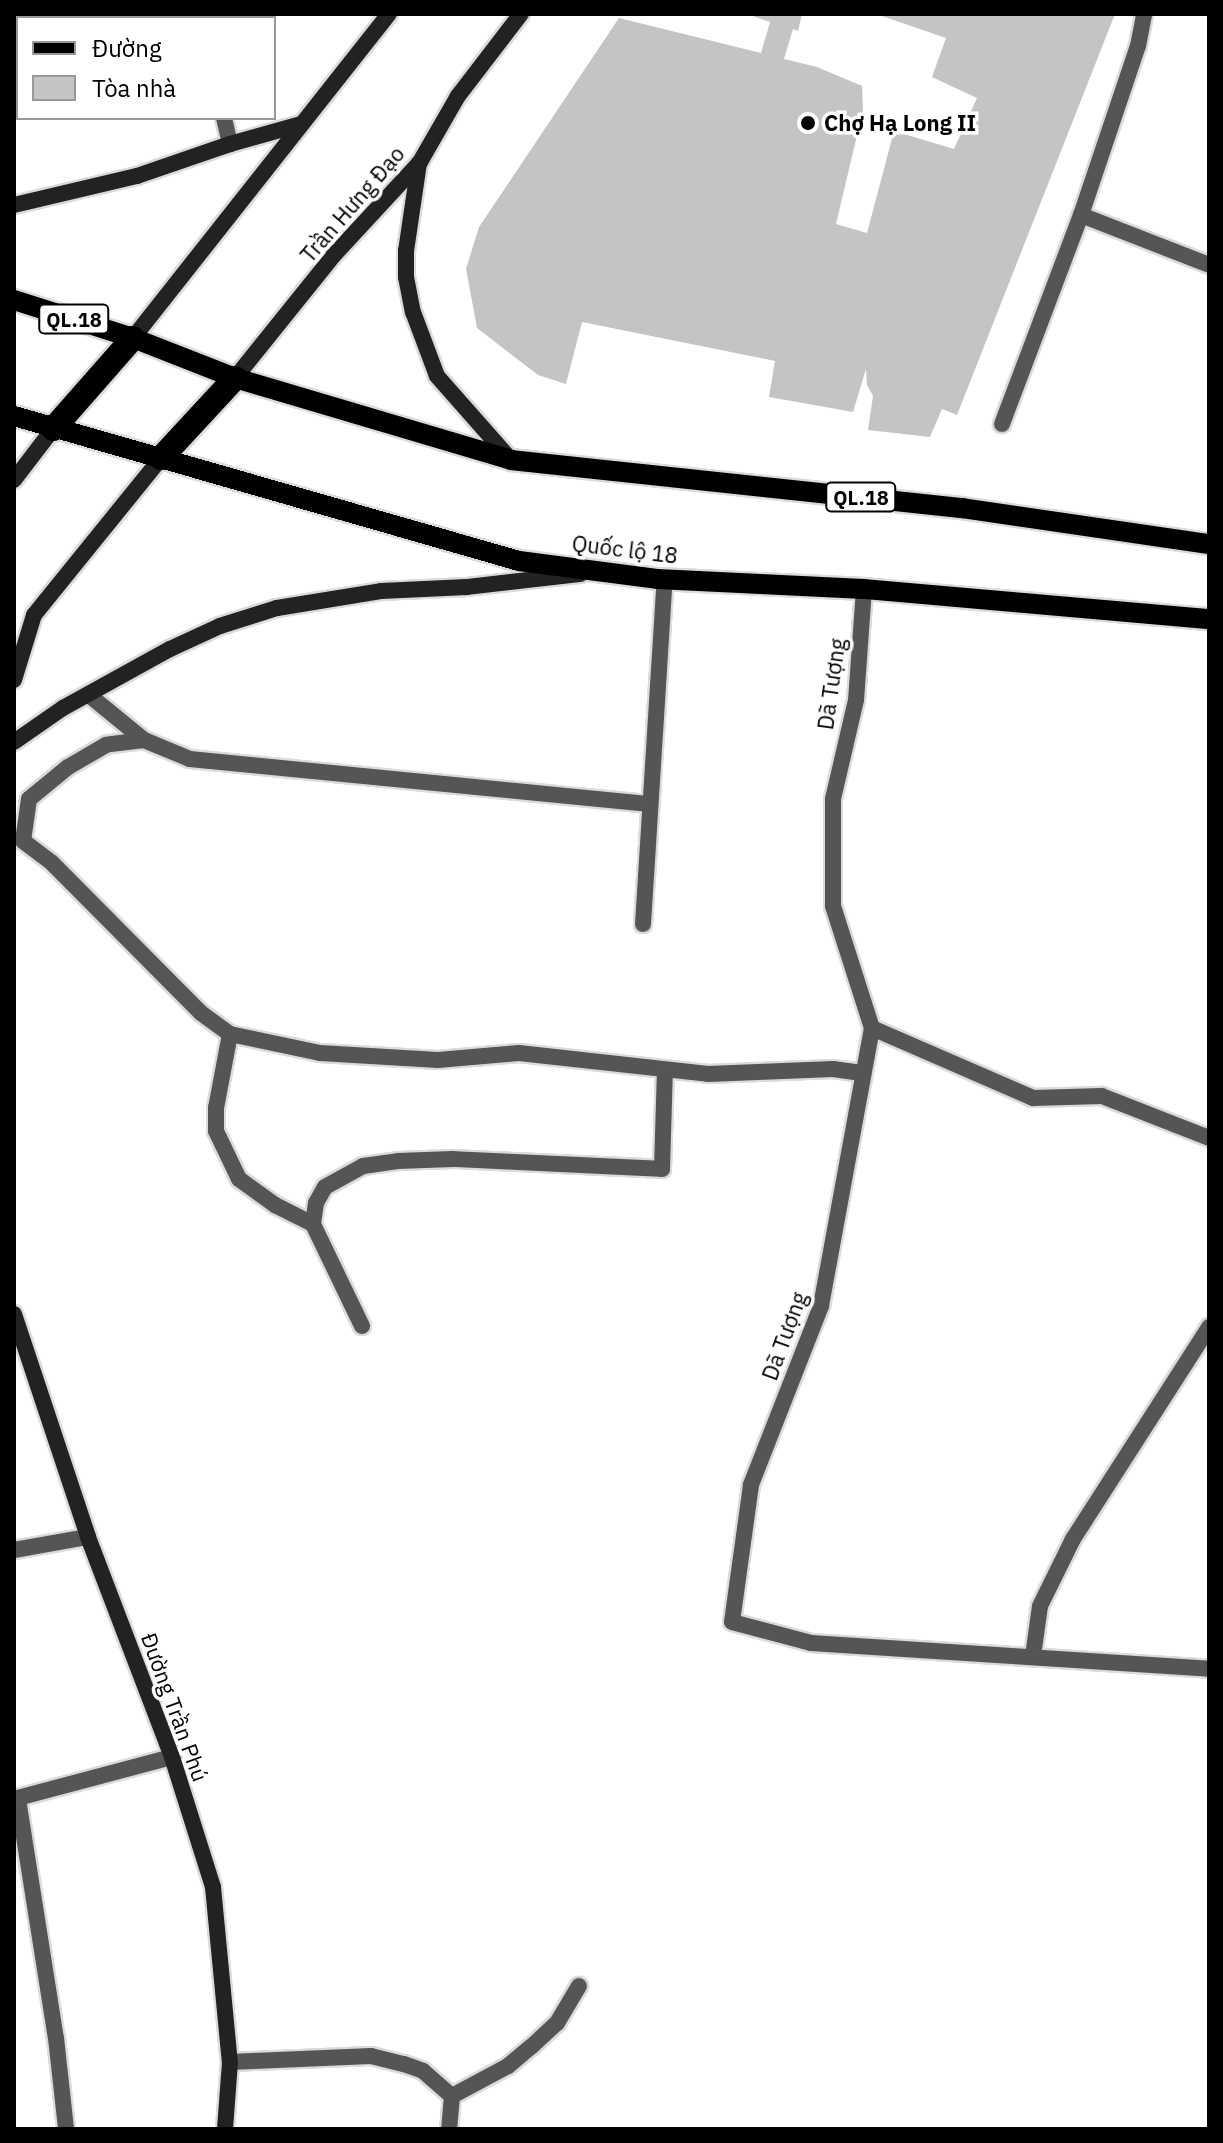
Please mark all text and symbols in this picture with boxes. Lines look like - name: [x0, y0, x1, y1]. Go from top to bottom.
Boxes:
- legend: [16, 16, 276, 120]
- text: Đường: [92, 32, 162, 64]
- text: Tòa nhà: [92, 72, 176, 104]
- place label: Chợ Hạ Long II: [824, 110, 976, 136]
- marker: Chợ Hạ Long II: [799, 114, 817, 132]
- street label: Trần Hưng Đạo: [294, 141, 410, 267]
- road number: QL.18: [38, 303, 110, 335]
- road number: QL.18: [825, 481, 897, 513]
- street label: Quốc lộ 18: [571, 529, 679, 569]
- street label: Dã Tượng: [812, 637, 850, 731]
- street label: Dã Tượng: [756, 1288, 812, 1384]
- street label: Đường Trần Phú: [136, 1629, 214, 1785]

